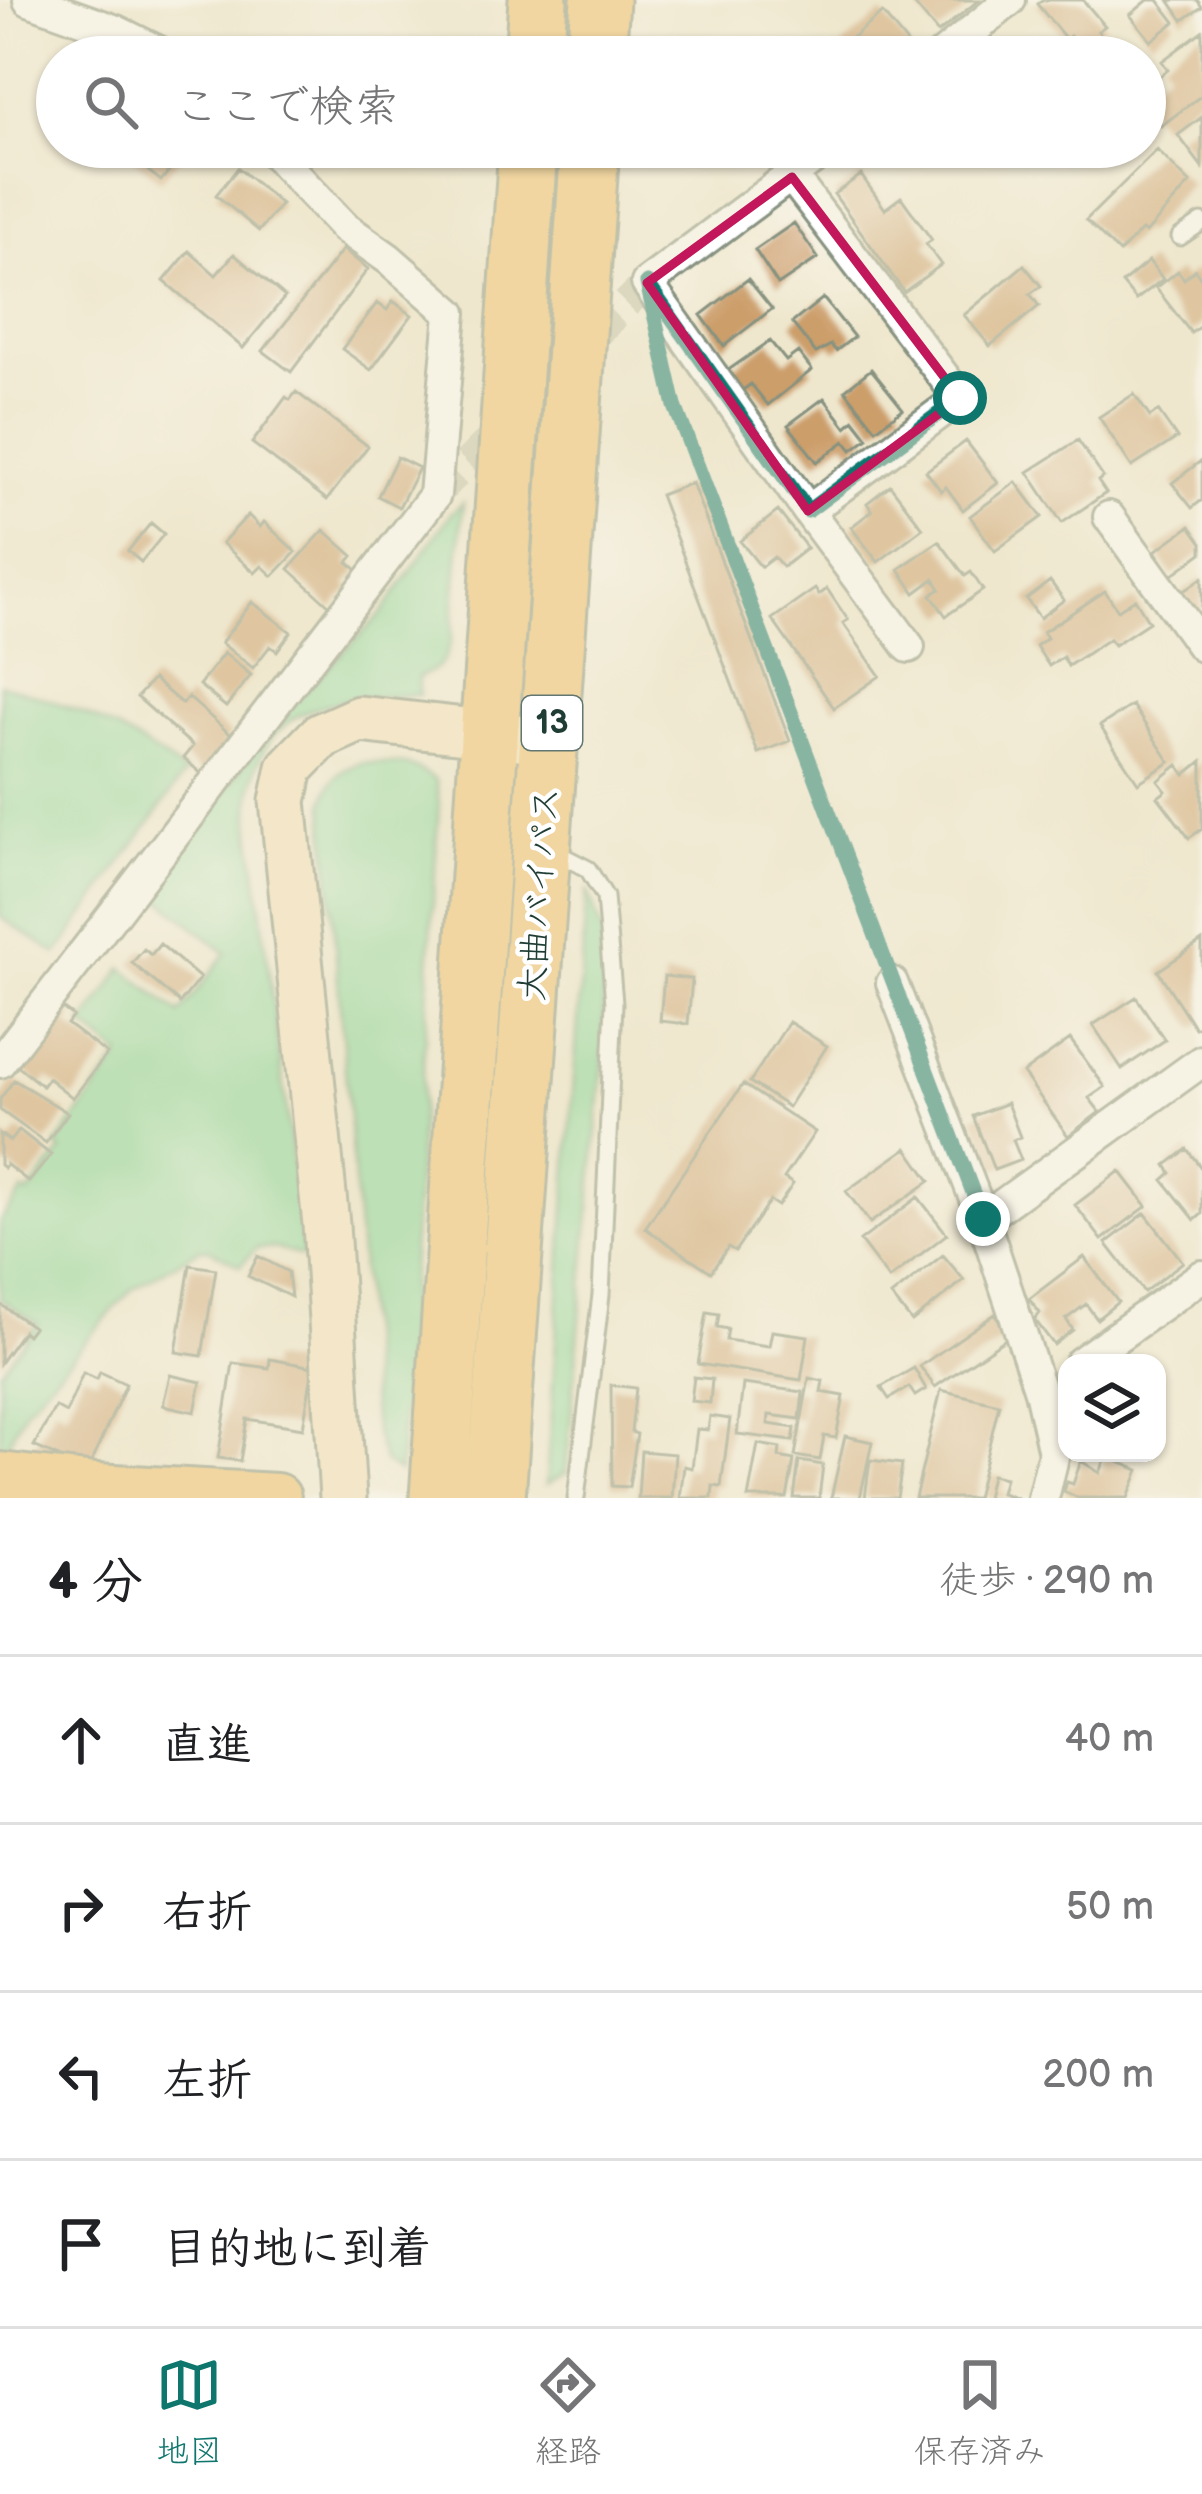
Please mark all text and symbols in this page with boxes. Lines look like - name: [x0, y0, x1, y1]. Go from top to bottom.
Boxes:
- search box: [36, 36, 1166, 168]
- icon: search: [78, 69, 144, 135]
- text: ここで検索: [174, 80, 399, 135]
- route start: [933, 371, 987, 425]
- road number: 13: [522, 696, 582, 750]
- street label: 大曲バイパス: [511, 785, 569, 1003]
- route end: [956, 1192, 1010, 1246]
- map controls: [1058, 1354, 1166, 1462]
- button: layers: [1058, 1354, 1166, 1462]
- text: 4 分: [48, 1552, 143, 1613]
- text: 徒歩 · 290 m: [939, 1558, 1154, 1605]
- icon: ahead: [48, 1707, 114, 1773]
- text: 40 m: [1064, 1716, 1154, 1763]
- text: 直進: [162, 1718, 252, 1773]
- icon: right: [48, 1875, 114, 1941]
- text: 50 m: [1066, 1884, 1154, 1931]
- text: 右折: [162, 1886, 252, 1941]
- icon: left: [48, 2043, 114, 2109]
- text: 200 m: [1042, 2052, 1154, 2099]
- text: 左折: [162, 2054, 252, 2109]
- icon: arrive: [48, 2211, 114, 2277]
- text: 目的地に到着: [162, 2222, 432, 2277]
- tab: 地図: [156, 2352, 222, 2472]
- tab: 経路: [535, 2352, 601, 2472]
- tab: 保存済み: [914, 2352, 1046, 2472]

